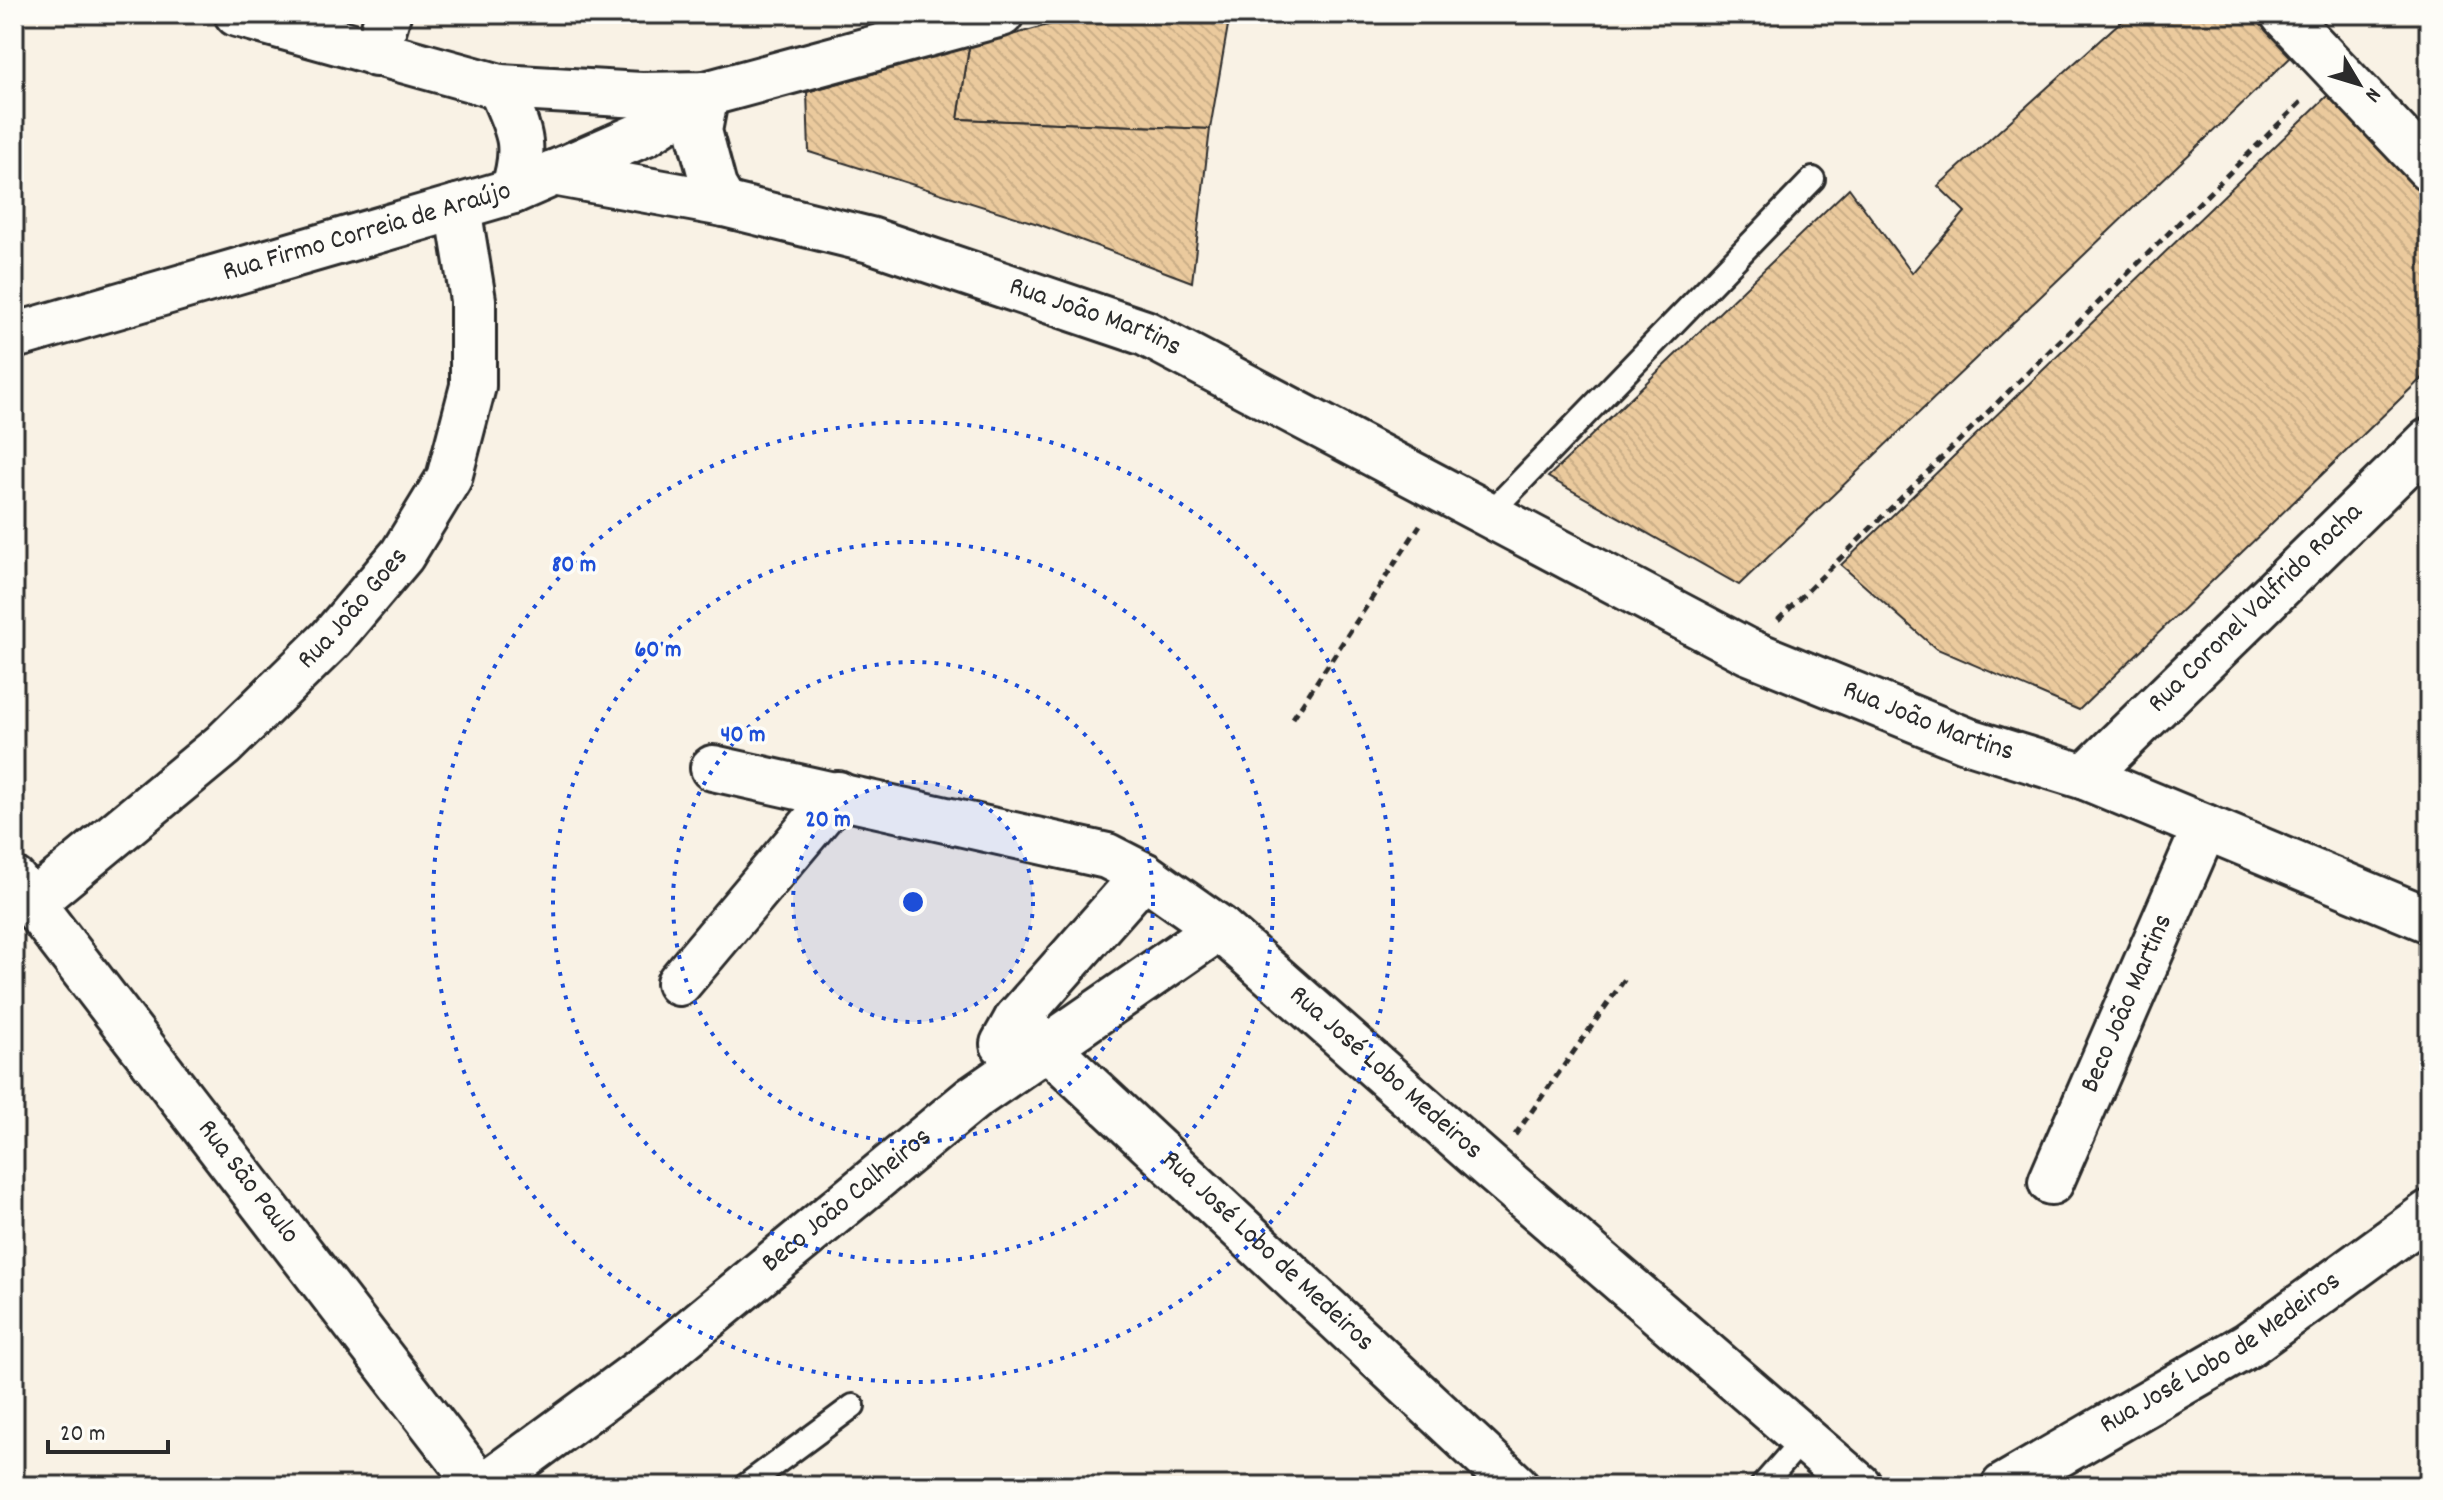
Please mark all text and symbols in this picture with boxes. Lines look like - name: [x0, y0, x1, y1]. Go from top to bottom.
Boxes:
- north arrow: [2319, 44, 2399, 124]
- text: N: [2356, 80, 2388, 108]
- street label: Rua Firmo Correia de Araújo: [219, 173, 516, 294]
- street label: Rua João Martins: [1003, 268, 1188, 368]
- street label: Rua Coronel Valfrido Rocha: [2140, 494, 2374, 724]
- street label: Rua João Goes: [290, 540, 419, 680]
- text: 80 m: [552, 549, 596, 583]
- text: 60 m: [635, 634, 681, 668]
- street label: Rua João Martins: [1836, 672, 2019, 774]
- text: 40 m: [720, 719, 766, 753]
- text: 20 m: [805, 804, 851, 838]
- centre of rings: [899, 888, 927, 916]
- street label: Beco João Martins: [2072, 908, 2185, 1100]
- street label: Rua José Lobo Medeiros: [1279, 977, 1491, 1171]
- street label: Rua São Paulo: [186, 1112, 308, 1254]
- street label: Beco João Calheiros: [754, 1119, 941, 1284]
- street label: Rua José Lobo de Medeiros: [1151, 1143, 1382, 1363]
- street label: Rua José Lobo de Medeiros: [2093, 1263, 2350, 1446]
- scale bar: [48, 1404, 168, 1454]
- text: 20 m: [60, 1418, 106, 1452]

